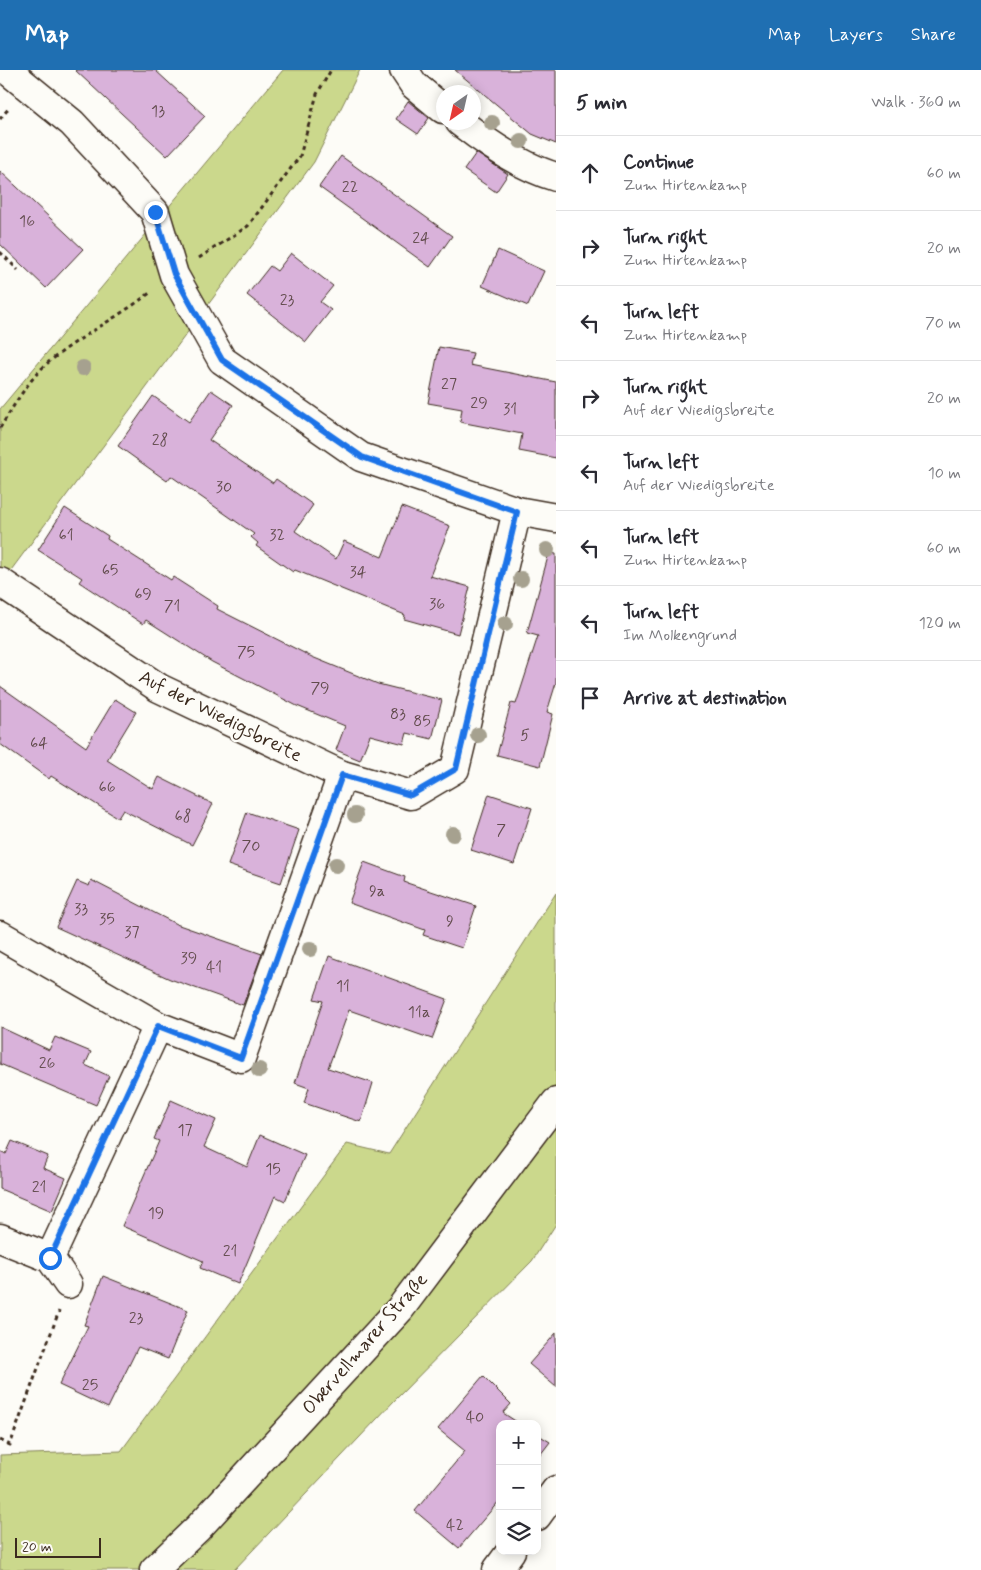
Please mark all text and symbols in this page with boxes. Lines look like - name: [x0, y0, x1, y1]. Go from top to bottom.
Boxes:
- text: Map: [25, 20, 69, 51]
- text: Map: [768, 23, 801, 47]
- text: Layers: [829, 23, 883, 47]
- text: Share: [911, 23, 956, 47]
- north arrow: [436, 85, 481, 130]
- text: 5 min: [576, 89, 628, 117]
- text: Walk · 360 m: [871, 92, 961, 113]
- house number: 13: [151, 101, 165, 122]
- text: Continue: [623, 150, 694, 175]
- icon: ahead: [576, 159, 604, 187]
- text: 60 m: [927, 163, 961, 184]
- text: Zum Hirtenkamp: [623, 175, 747, 196]
- house number: 22: [342, 177, 358, 198]
- route end: [144, 201, 167, 224]
- house number: 16: [19, 211, 35, 232]
- text: Turn right: [623, 225, 707, 250]
- house number: 24: [412, 228, 430, 249]
- icon: right: [576, 234, 604, 262]
- text: 20 m: [927, 238, 961, 259]
- text: Zum Hirtenkamp: [623, 250, 747, 271]
- house number: 23: [280, 290, 295, 311]
- text: Turn left: [623, 300, 699, 325]
- icon: left: [576, 309, 604, 337]
- text: 70 m: [925, 313, 961, 334]
- text: Zum Hirtenkamp: [623, 325, 747, 346]
- house number: 27: [441, 374, 457, 395]
- text: Turn right: [623, 375, 707, 400]
- icon: right: [576, 384, 604, 412]
- text: 20 m: [927, 388, 961, 409]
- house number: 29: [470, 393, 488, 414]
- house number: 31: [503, 399, 517, 420]
- text: Auf der Wiedigsbreite: [623, 400, 775, 421]
- house number: 28: [152, 430, 168, 451]
- text: Turn left: [623, 450, 699, 475]
- icon: left: [576, 459, 604, 487]
- text: 10 m: [928, 463, 961, 484]
- text: Auf der Wiedigsbreite: [623, 475, 775, 496]
- house number: 30: [216, 477, 232, 498]
- house number: 61: [58, 525, 74, 546]
- house number: 32: [269, 525, 285, 546]
- text: Turn left: [623, 525, 699, 550]
- icon: left: [576, 534, 604, 562]
- text: 60 m: [927, 538, 961, 559]
- text: Zum Hirtenkamp: [623, 550, 747, 571]
- house number: 65: [102, 560, 118, 581]
- house number: 34: [350, 562, 367, 583]
- house number: 69: [134, 584, 152, 605]
- house number: 36: [429, 594, 445, 615]
- house number: 71: [164, 596, 180, 617]
- text: Turn left: [623, 600, 699, 625]
- icon: left: [576, 609, 604, 637]
- text: 120 m: [919, 613, 961, 634]
- text: Im Molkengrund: [623, 625, 737, 646]
- house number: 75: [237, 642, 255, 663]
- street label: Auf der Wiedigsbreite: [134, 664, 306, 770]
- house number: 79: [310, 678, 330, 699]
- icon: arrive: [576, 684, 604, 712]
- text: Arrive at destination: [623, 686, 787, 711]
- house number: 83: [390, 704, 406, 725]
- house number: 85: [413, 711, 431, 732]
- house number: 5: [520, 725, 530, 746]
- house number: 64: [30, 733, 48, 754]
- house number: 66: [98, 777, 116, 798]
- house number: 68: [175, 806, 191, 827]
- house number: 7: [496, 820, 506, 841]
- house number: 70: [242, 836, 260, 857]
- house number: 9a: [369, 881, 385, 902]
- house number: 33: [74, 899, 88, 920]
- house number: 35: [99, 909, 115, 930]
- house number: 9: [446, 911, 454, 932]
- house number: 37: [124, 922, 140, 943]
- house number: 39: [181, 948, 197, 969]
- house number: 41: [206, 957, 222, 978]
- house number: 11: [336, 976, 350, 997]
- house number: 11a: [408, 1002, 430, 1023]
- house number: 26: [39, 1053, 55, 1074]
- house number: 17: [177, 1120, 193, 1141]
- house number: 15: [265, 1159, 281, 1180]
- house number: 21: [32, 1177, 46, 1198]
- house number: 19: [148, 1203, 164, 1224]
- house number: 21: [223, 1241, 237, 1262]
- route start: [39, 1247, 62, 1270]
- street label: Obervellmarer Straße: [297, 1268, 434, 1420]
- house number: 23: [129, 1308, 144, 1329]
- house number: 25: [82, 1375, 98, 1396]
- house number: 40: [466, 1407, 484, 1428]
- map controls: [496, 1420, 541, 1555]
- button: +: [496, 1420, 541, 1465]
- button: −: [496, 1465, 541, 1510]
- button: layers: [496, 1510, 541, 1555]
- house number: 42: [446, 1515, 464, 1536]
- scale bar: [15, 1535, 101, 1558]
- text: 20 m: [22, 1538, 52, 1556]

